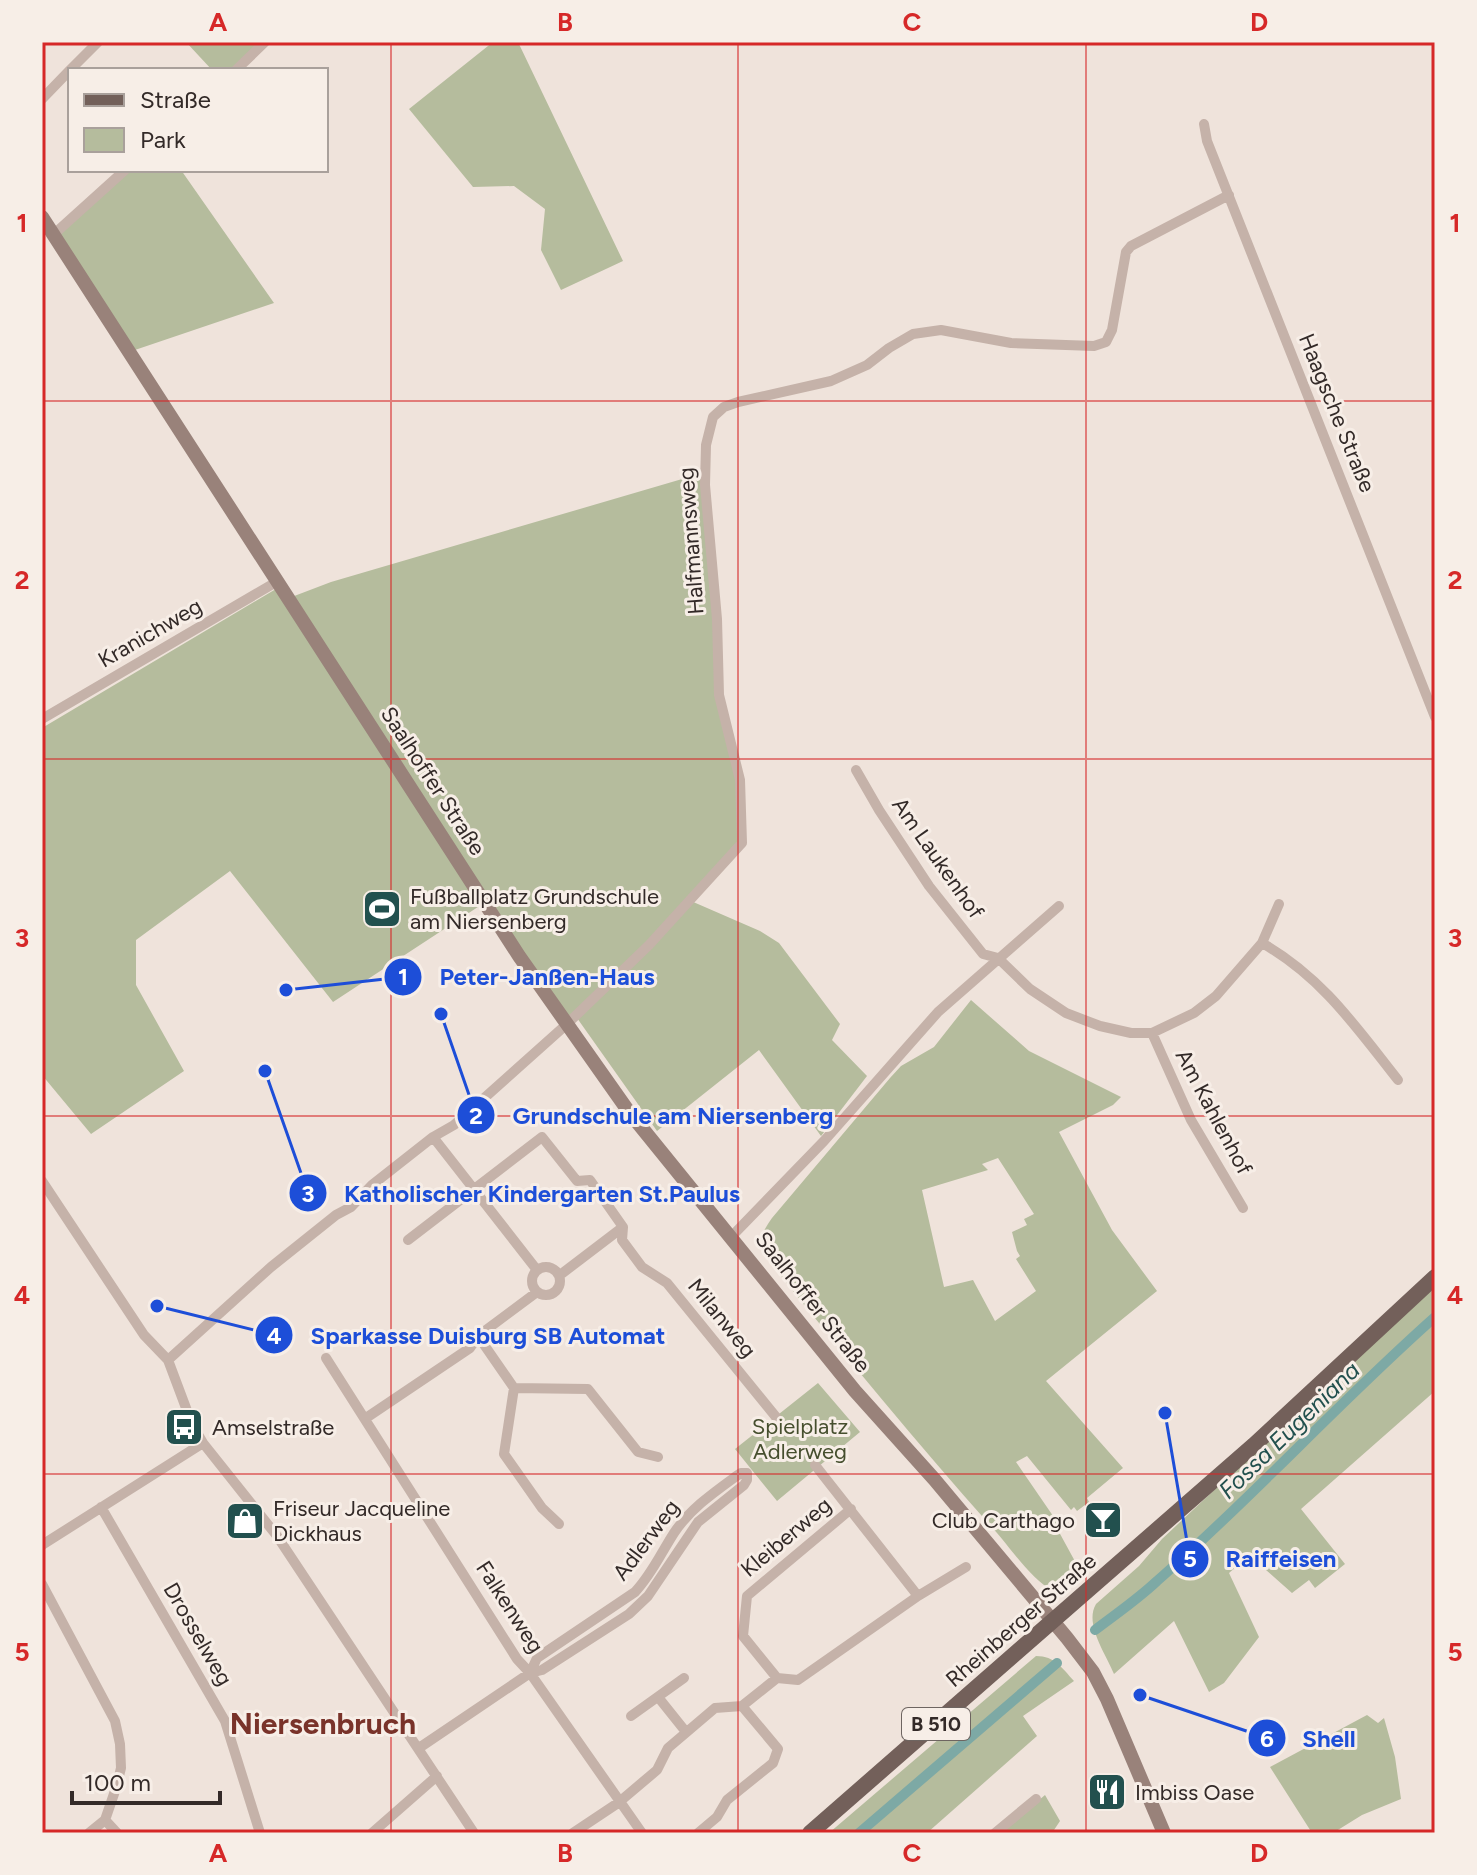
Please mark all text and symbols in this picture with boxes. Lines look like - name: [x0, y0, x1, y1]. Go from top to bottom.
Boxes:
- text: A: [209, 6, 228, 38]
- text: B: [557, 6, 573, 38]
- text: C: [903, 6, 922, 38]
- text: D: [1250, 6, 1268, 38]
- legend: [68, 68, 328, 172]
- text: Straße: [140, 85, 211, 114]
- text: Park: [140, 125, 186, 154]
- text: 1: [17, 207, 27, 239]
- text: 1: [1450, 207, 1460, 239]
- street label: Haagsche Straße: [1293, 330, 1381, 496]
- street label: Halfmannsweg: [672, 467, 710, 615]
- text: 2: [14, 564, 30, 596]
- text: 2: [1447, 564, 1463, 596]
- street label: Kranichweg: [93, 592, 207, 674]
- street label: Saalhoffer Straße: [375, 702, 491, 860]
- street label: Am Laukenhof: [886, 792, 990, 925]
- place label: Fußballplatz Grundschule am Niersenberg: [410, 883, 659, 935]
- sports icon: Fußballplatz Grundschule am Niersenberg: [361, 888, 403, 930]
- text: 3: [15, 922, 29, 954]
- text: 3: [1448, 922, 1462, 954]
- callout: Peter-Janßen-Haus: [383, 953, 670, 1001]
- text: 1: [398, 962, 408, 991]
- text: Peter-Janßen-Haus: [439, 962, 655, 991]
- street label: Am Kahlenhof: [1170, 1045, 1259, 1180]
- callout: Grundschule am Niersenberg: [456, 1091, 849, 1139]
- text: 2: [469, 1101, 483, 1130]
- text: Grundschule am Niersenberg: [513, 1101, 833, 1130]
- callout: Katholischer Kindergarten St.Paulus: [288, 1169, 756, 1217]
- text: 3: [301, 1179, 315, 1208]
- text: Katholischer Kindergarten St.Paulus: [344, 1179, 740, 1208]
- street label: Saalhoffer Straße: [749, 1226, 877, 1378]
- street label: Milanweg: [682, 1273, 762, 1363]
- text: 4: [14, 1279, 30, 1311]
- text: 4: [1447, 1279, 1463, 1311]
- callout: Sparkasse Duisburg SB Automat: [254, 1311, 681, 1359]
- text: 4: [266, 1321, 282, 1350]
- text: Sparkasse Duisburg SB Automat: [311, 1321, 665, 1350]
- water label: Fossa Eugeniana: [1212, 1355, 1366, 1505]
- bus stop icon: Amselstraße: [163, 1406, 205, 1448]
- park label: Spielplatz Adlerweg: [752, 1413, 848, 1465]
- place label: Amselstraße: [212, 1414, 334, 1441]
- street label: Kleiberweg: [735, 1491, 837, 1583]
- street label: Adlerweg: [607, 1494, 685, 1586]
- place label: Friseur Jacqueline Dickhaus: [273, 1495, 450, 1547]
- bar icon: Club Carthago: [1082, 1499, 1124, 1541]
- shop icon: Friseur Jacqueline Dickhaus: [224, 1500, 266, 1542]
- place label: Club Carthago: [932, 1507, 1075, 1534]
- callout: Raiffeisen: [1170, 1535, 1353, 1583]
- text: 5: [1183, 1544, 1197, 1573]
- text: Raiffeisen: [1226, 1544, 1336, 1573]
- street label: Rheinberger Straße: [940, 1547, 1102, 1693]
- street label: Falkenweg: [470, 1556, 550, 1658]
- street label: Drosselweg: [158, 1578, 238, 1690]
- text: 5: [14, 1636, 30, 1668]
- text: 5: [1447, 1636, 1463, 1668]
- district label: Niersenbruch: [230, 1705, 416, 1742]
- road number: B 510: [902, 1708, 970, 1740]
- callout: Shell: [1247, 1714, 1372, 1762]
- text: 6: [1260, 1724, 1274, 1753]
- text: Shell: [1302, 1724, 1356, 1753]
- scale bar: [72, 1755, 220, 1805]
- text: 100 m: [84, 1768, 151, 1797]
- restaurant icon: Imbiss Oase: [1086, 1771, 1128, 1813]
- place label: Imbiss Oase: [1135, 1779, 1254, 1806]
- text: A: [209, 1837, 228, 1869]
- text: B: [557, 1837, 573, 1869]
- text: C: [903, 1837, 922, 1869]
- text: D: [1250, 1837, 1268, 1869]

